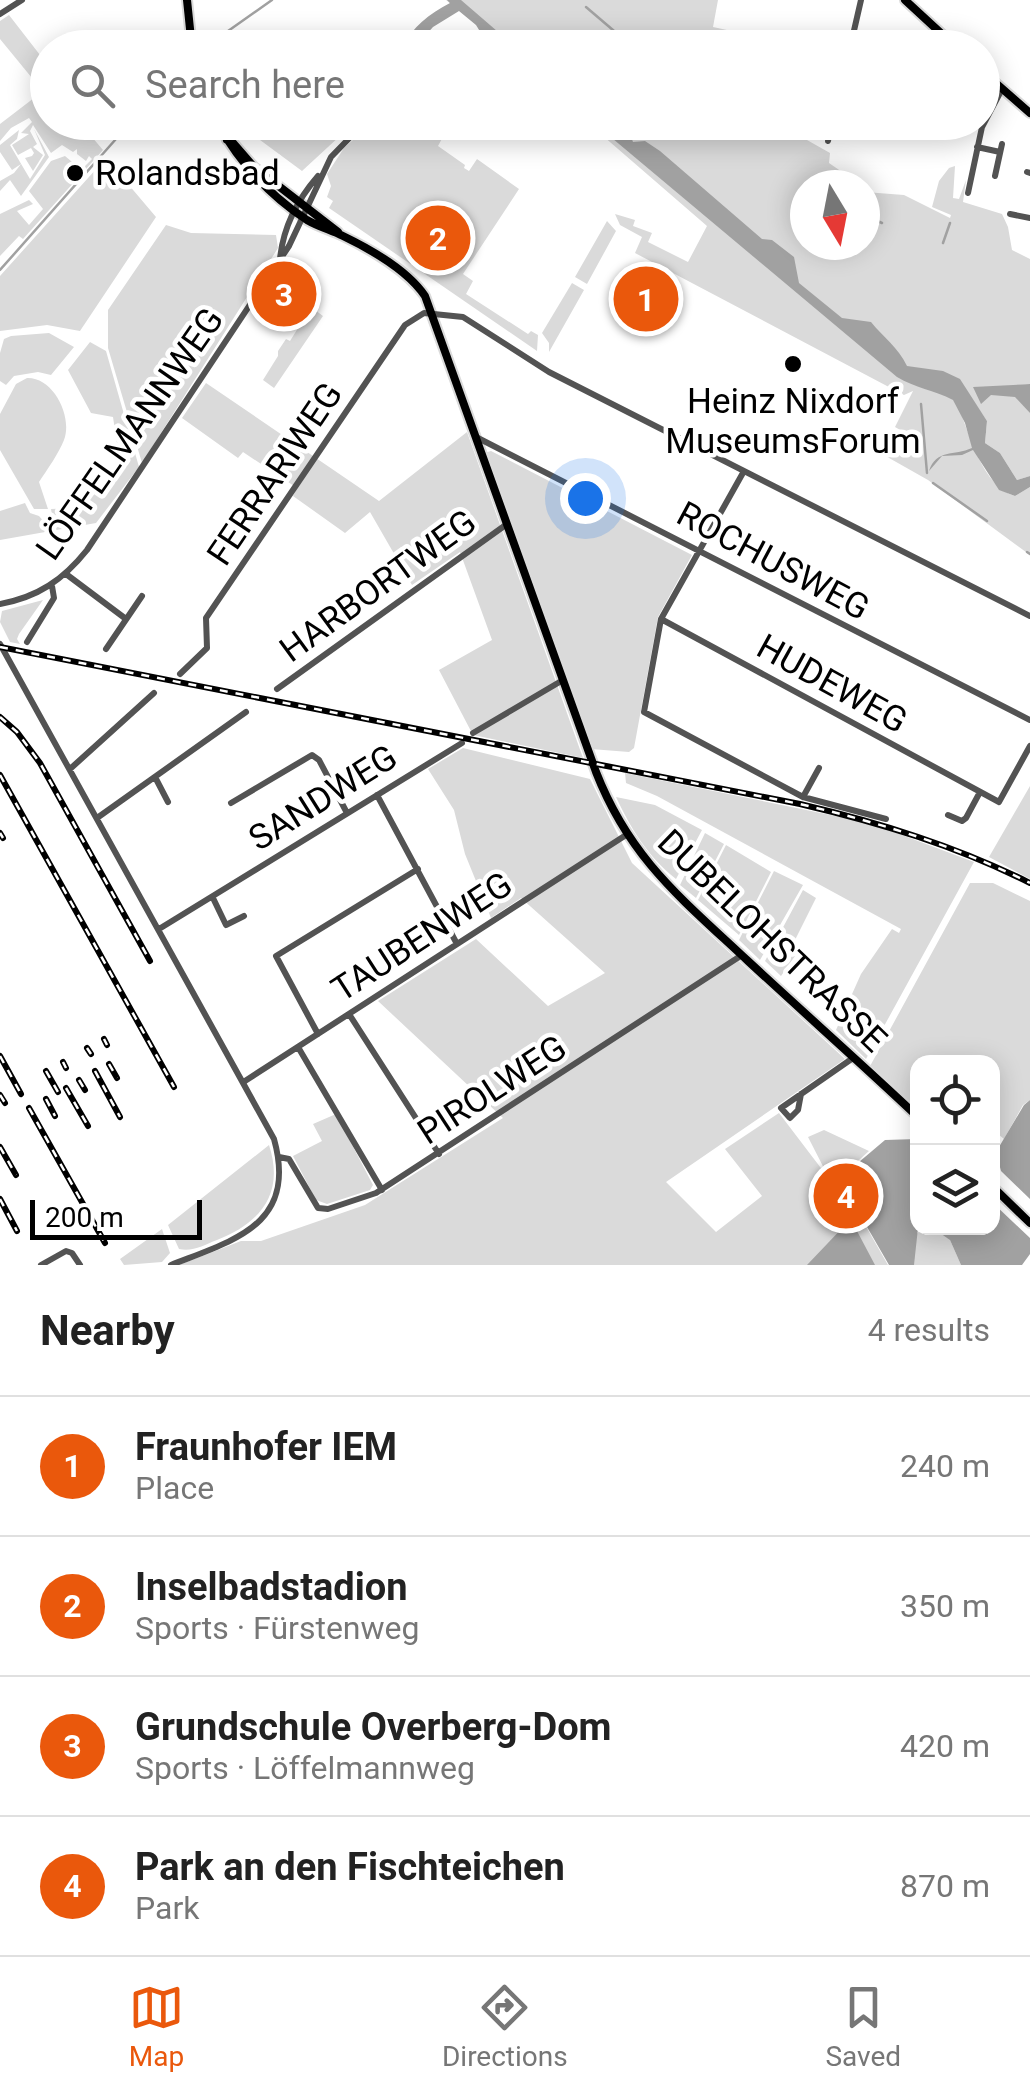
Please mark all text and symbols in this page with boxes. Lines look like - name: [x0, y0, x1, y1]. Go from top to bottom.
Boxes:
- search box: [30, 30, 1000, 140]
- icon: search: [65, 58, 120, 113]
- text: Search here: [145, 63, 345, 107]
- place label: Rolandsbad: [95, 153, 280, 194]
- marker: Rolandsbad: [64, 162, 86, 184]
- north arrow: [790, 170, 880, 260]
- pin: 2: [406, 200, 470, 276]
- pin: 3: [252, 256, 316, 332]
- pin: 1: [614, 262, 678, 336]
- street label: LÖFFELMANNWEG: [28, 300, 232, 568]
- marker: Heinz Nixdorf MuseumsForum: [782, 353, 804, 375]
- street label: FERRARIWEG: [199, 375, 351, 573]
- place label: Heinz Nixdorf MuseumsForum: [665, 381, 921, 462]
- your location: [560, 473, 611, 524]
- street label: ROCHUSWEG: [670, 493, 876, 629]
- street label: HARBORTWEG: [272, 501, 484, 671]
- street label: HUDEWEG: [750, 626, 914, 742]
- street label: SANDWEG: [242, 737, 404, 859]
- street label: DUBELOHSTRASSE: [649, 821, 895, 1061]
- street label: TAUBENWEG: [324, 864, 520, 1010]
- street label: PIROLWEG: [410, 1027, 574, 1153]
- map controls: [910, 1055, 1000, 1235]
- button: locate: [910, 1055, 1000, 1145]
- button: layers: [910, 1145, 1000, 1235]
- pin: 4: [814, 1158, 878, 1234]
- scale bar: [30, 1195, 202, 1240]
- text: 200 m: [45, 1201, 124, 1234]
- text: Nearby: [40, 1306, 175, 1355]
- text: 4 results: [868, 1311, 990, 1349]
- text: Fraunhofer IEM: [135, 1425, 397, 1469]
- text: 1: [63, 1447, 82, 1485]
- text: 240 m: [900, 1447, 990, 1485]
- text: Place: [135, 1469, 214, 1507]
- text: Inselbadstadion: [135, 1565, 408, 1609]
- text: 2: [63, 1587, 82, 1625]
- text: 350 m: [900, 1587, 990, 1625]
- text: Sports · Fürstenweg: [135, 1609, 420, 1647]
- text: Grundschule Overberg-Dom: [135, 1705, 612, 1749]
- text: 3: [63, 1727, 82, 1765]
- text: 420 m: [900, 1727, 990, 1765]
- text: Sports · Löffelmannweg: [135, 1749, 475, 1787]
- text: Park an den Fischteichen: [135, 1845, 565, 1889]
- text: 4: [63, 1867, 82, 1905]
- text: 870 m: [900, 1867, 990, 1905]
- text: Park: [135, 1889, 199, 1927]
- tab: Map: [129, 1980, 184, 2073]
- tab: Directions: [442, 1980, 568, 2073]
- tab: Saved: [825, 1980, 901, 2073]

